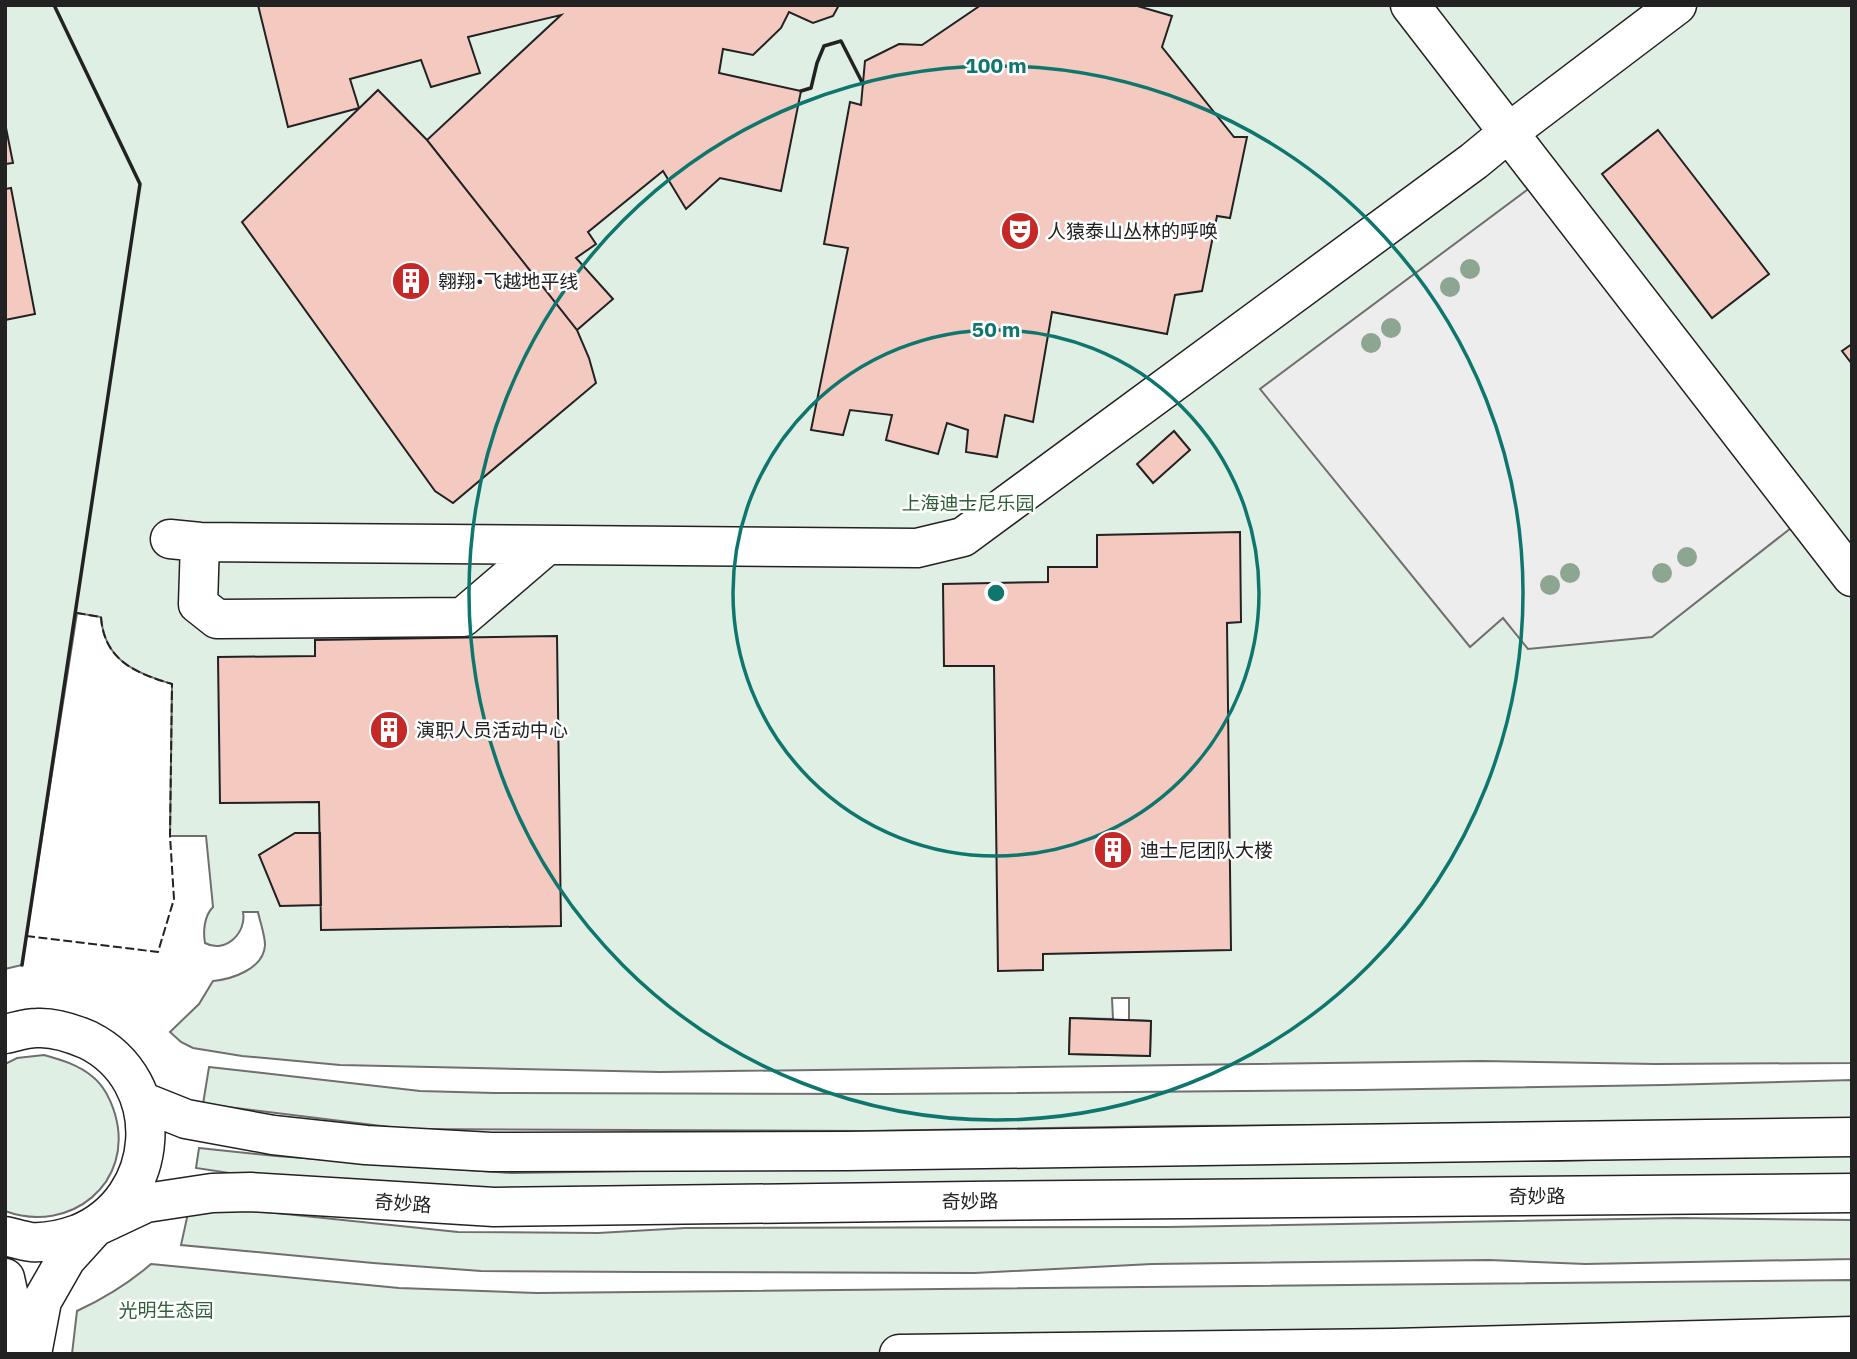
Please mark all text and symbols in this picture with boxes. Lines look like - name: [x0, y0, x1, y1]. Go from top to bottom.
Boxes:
- text: 100 m: [965, 51, 1027, 79]
- theatre icon: 人猿泰山丛林的呼唤: [999, 210, 1041, 252]
- place label: 人猿泰山丛林的呼唤: [1047, 219, 1218, 243]
- building icon: 翱翔•飞越地平线: [390, 260, 432, 302]
- place label: 翱翔•飞越地平线: [438, 269, 579, 293]
- text: 50 m: [972, 315, 1020, 343]
- park label: 上海迪士尼乐园: [901, 491, 1035, 515]
- centre of rings: [984, 581, 1008, 605]
- building icon: 演职人员活动中心: [368, 709, 410, 751]
- place label: 演职人员活动中心: [416, 718, 568, 742]
- building icon: 迪士尼团队大楼: [1092, 829, 1134, 871]
- place label: 迪士尼团队大楼: [1140, 838, 1273, 862]
- street label: 奇妙路: [1508, 1184, 1566, 1208]
- street label: 奇妙路: [374, 1189, 432, 1217]
- street label: 奇妙路: [941, 1189, 999, 1213]
- park label: 光明生态园: [118, 1298, 214, 1322]

